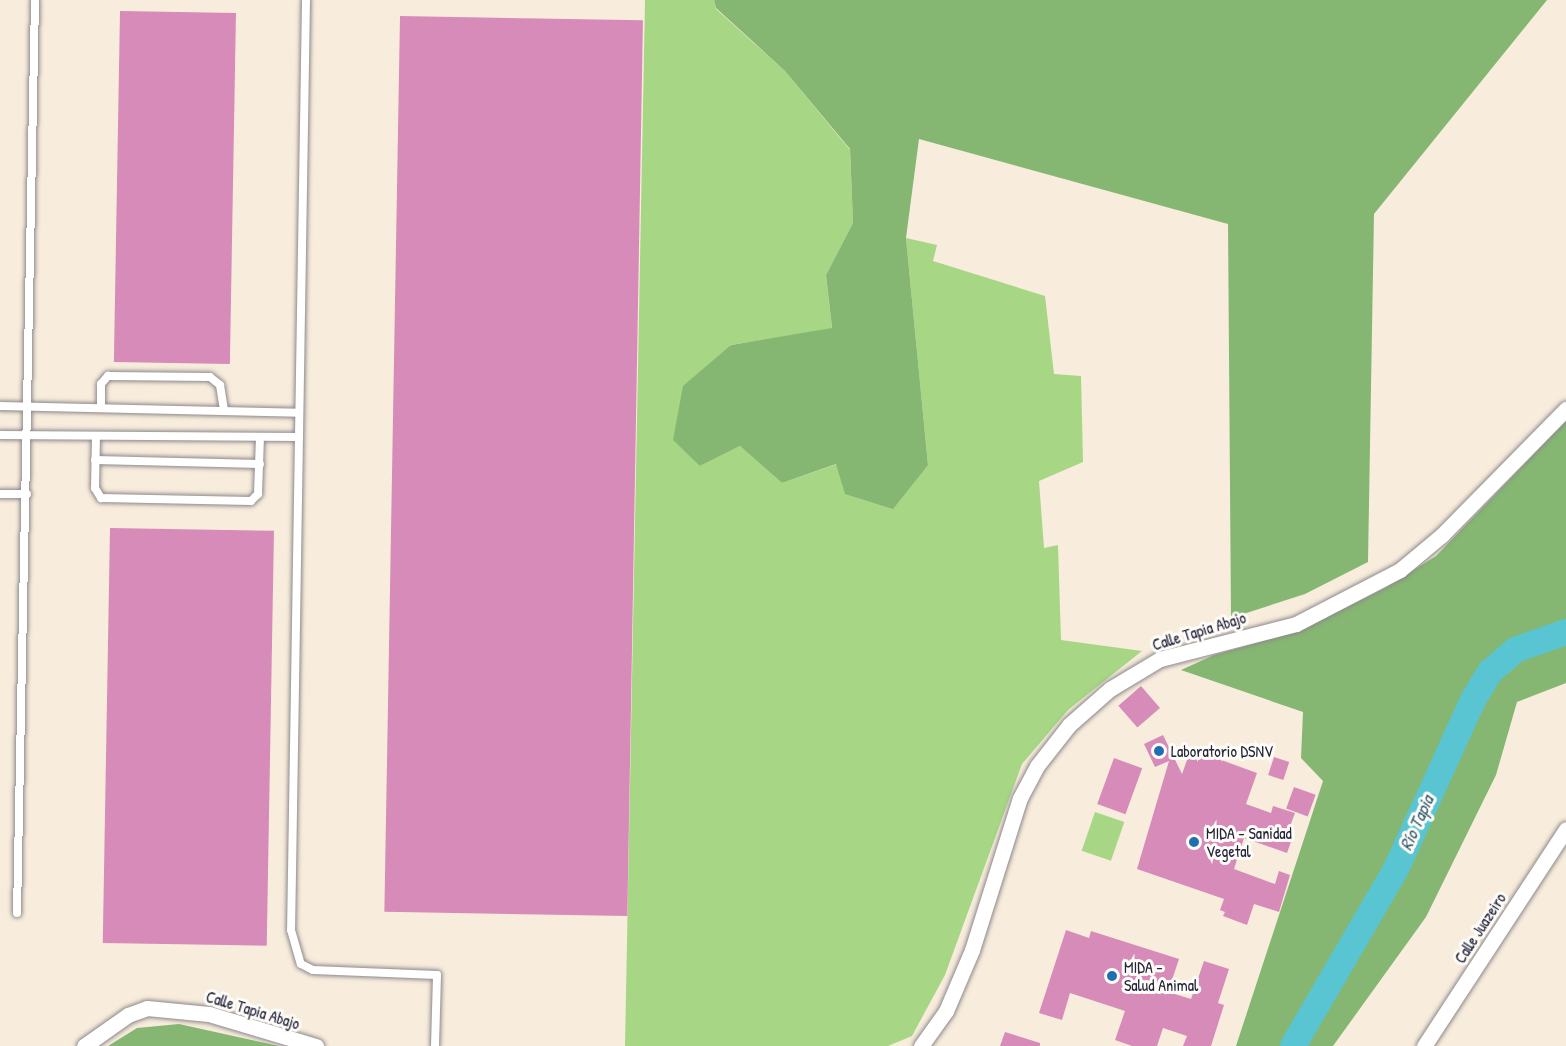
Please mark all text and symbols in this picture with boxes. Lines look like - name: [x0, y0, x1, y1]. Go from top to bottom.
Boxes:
- street label: Calle Tapia Abajo: [1150, 608, 1248, 654]
- place label: Laboratorio DSNV: [1171, 741, 1273, 761]
- marker: Laboratorio DSNV: [1152, 744, 1166, 758]
- water label: Río Tapia: [1395, 792, 1439, 854]
- place label: MIDA - Sanidad Vegetal: [1206, 823, 1292, 861]
- marker: MIDA - Sanidad Vegetal: [1187, 835, 1201, 849]
- street label: Calle Juazeiro: [1450, 889, 1510, 967]
- place label: MIDA - Salud Animal: [1124, 957, 1198, 995]
- marker: MIDA - Salud Animal: [1105, 969, 1119, 983]
- street label: Calle Tapia Abajo: [204, 987, 302, 1033]

